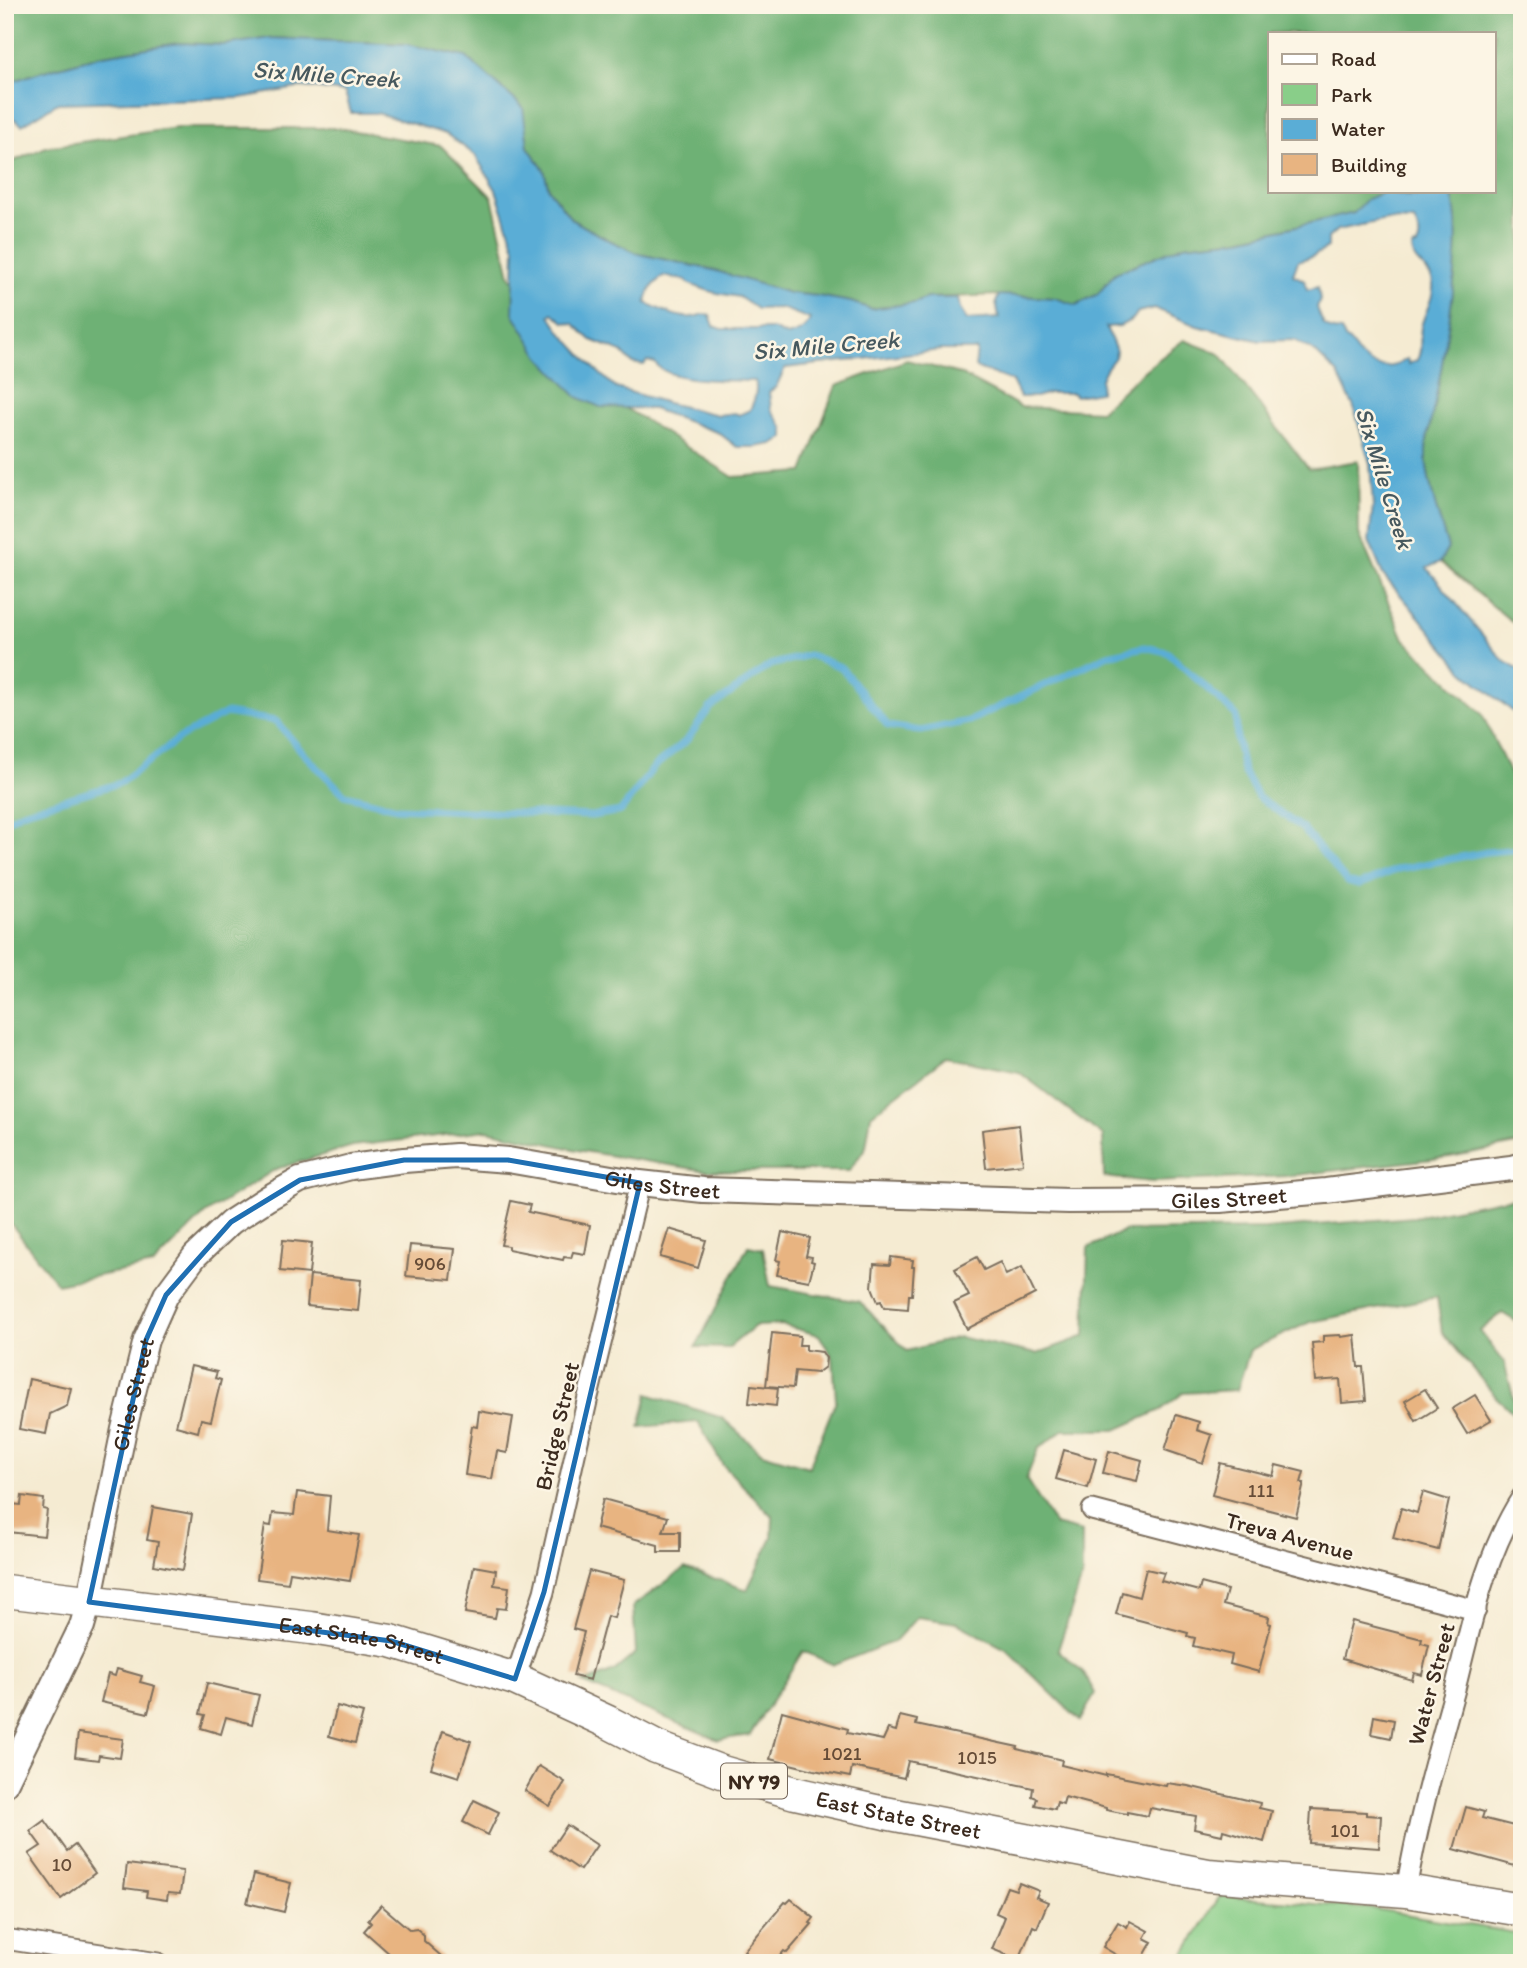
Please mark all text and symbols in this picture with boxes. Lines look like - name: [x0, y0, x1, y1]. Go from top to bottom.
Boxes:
- legend: [1268, 32, 1496, 192]
- text: Road: [1331, 46, 1377, 71]
- water label: Six Mile Creek: [252, 54, 402, 94]
- text: Park: [1331, 82, 1373, 107]
- text: Water: [1331, 116, 1385, 141]
- text: Building: [1331, 152, 1407, 177]
- water label: Six Mile Creek: [752, 324, 902, 366]
- water label: Six Mile Creek: [1350, 404, 1421, 554]
- street label: Giles Street: [603, 1163, 721, 1205]
- street label: Giles Street: [1171, 1180, 1288, 1214]
- house number: 906: [414, 1252, 446, 1275]
- street label: Giles Street: [106, 1334, 160, 1454]
- street label: Bridge Street: [529, 1359, 585, 1493]
- house number: 111: [1248, 1479, 1274, 1502]
- street label: Treva Avenue: [1223, 1505, 1357, 1567]
- street label: East State Street: [277, 1610, 447, 1670]
- street label: Water Street: [1401, 1619, 1461, 1748]
- house number: 1021: [822, 1742, 862, 1765]
- house number: 1015: [957, 1746, 997, 1769]
- road number: NY 79: [721, 1764, 787, 1798]
- street label: East State Street: [813, 1784, 984, 1845]
- house number: 101: [1330, 1819, 1360, 1842]
- house number: 10: [52, 1853, 72, 1876]

